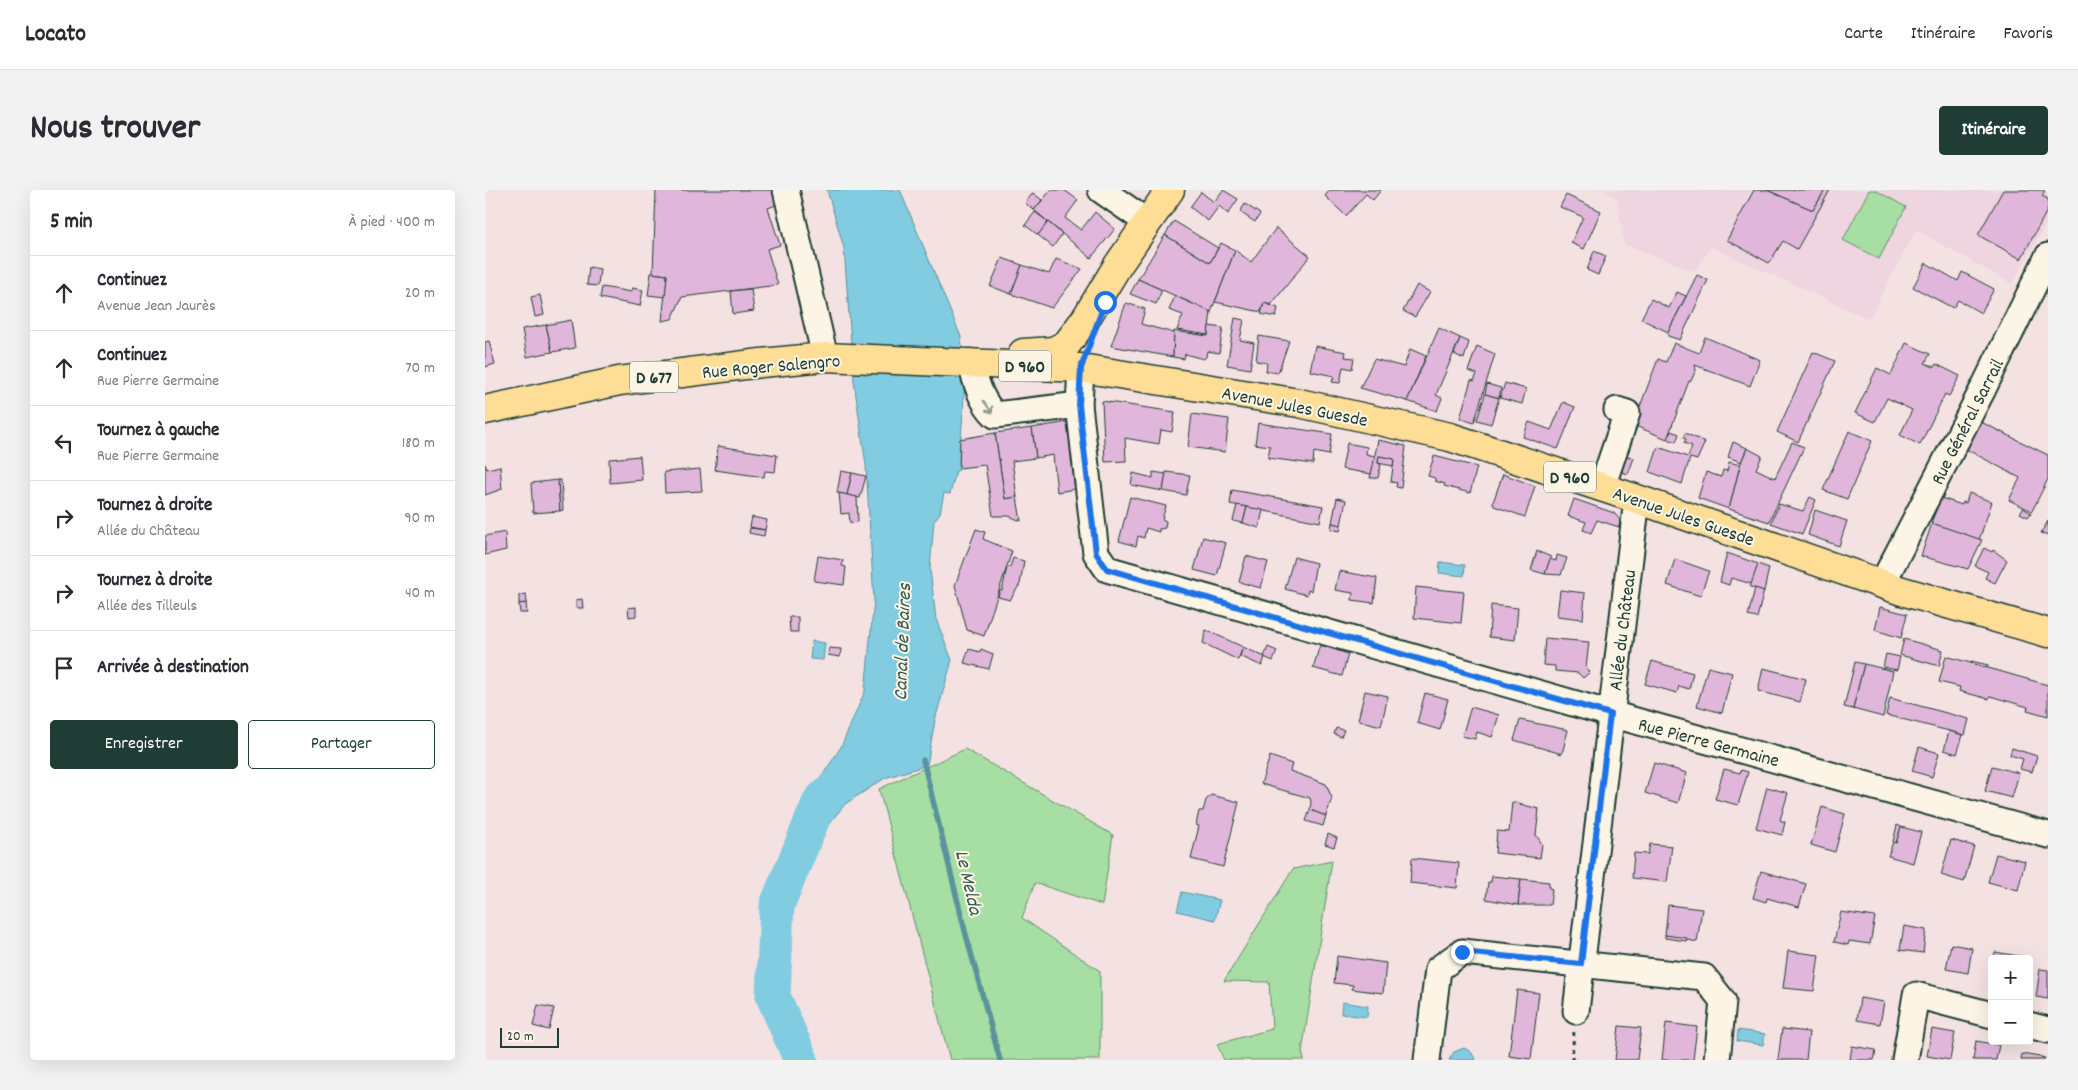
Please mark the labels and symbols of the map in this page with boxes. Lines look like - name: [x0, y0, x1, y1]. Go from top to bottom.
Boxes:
- route start: [1094, 291, 1117, 314]
- street label: Rue Roger Salengro: [701, 349, 842, 388]
- road number: D 960: [999, 350, 1051, 382]
- street label: Rue Général Sarrail: [1926, 355, 2013, 490]
- road number: D 677: [630, 362, 678, 392]
- street label: Avenue Jules Guesde: [1219, 381, 1370, 436]
- one-way arrow: [983, 400, 993, 414]
- road number: D 960: [1544, 462, 1596, 492]
- street label: Avenue Jules Guesde: [1608, 481, 1757, 555]
- street label: Allée du Château: [1604, 568, 1645, 693]
- water label: Canal de Baires: [888, 583, 920, 701]
- street label: Rue Pierre Germaine: [1635, 713, 1782, 776]
- water label: Le Melda: [946, 848, 988, 919]
- route end: [1451, 941, 1474, 964]
- scale bar: [500, 1025, 559, 1048]

